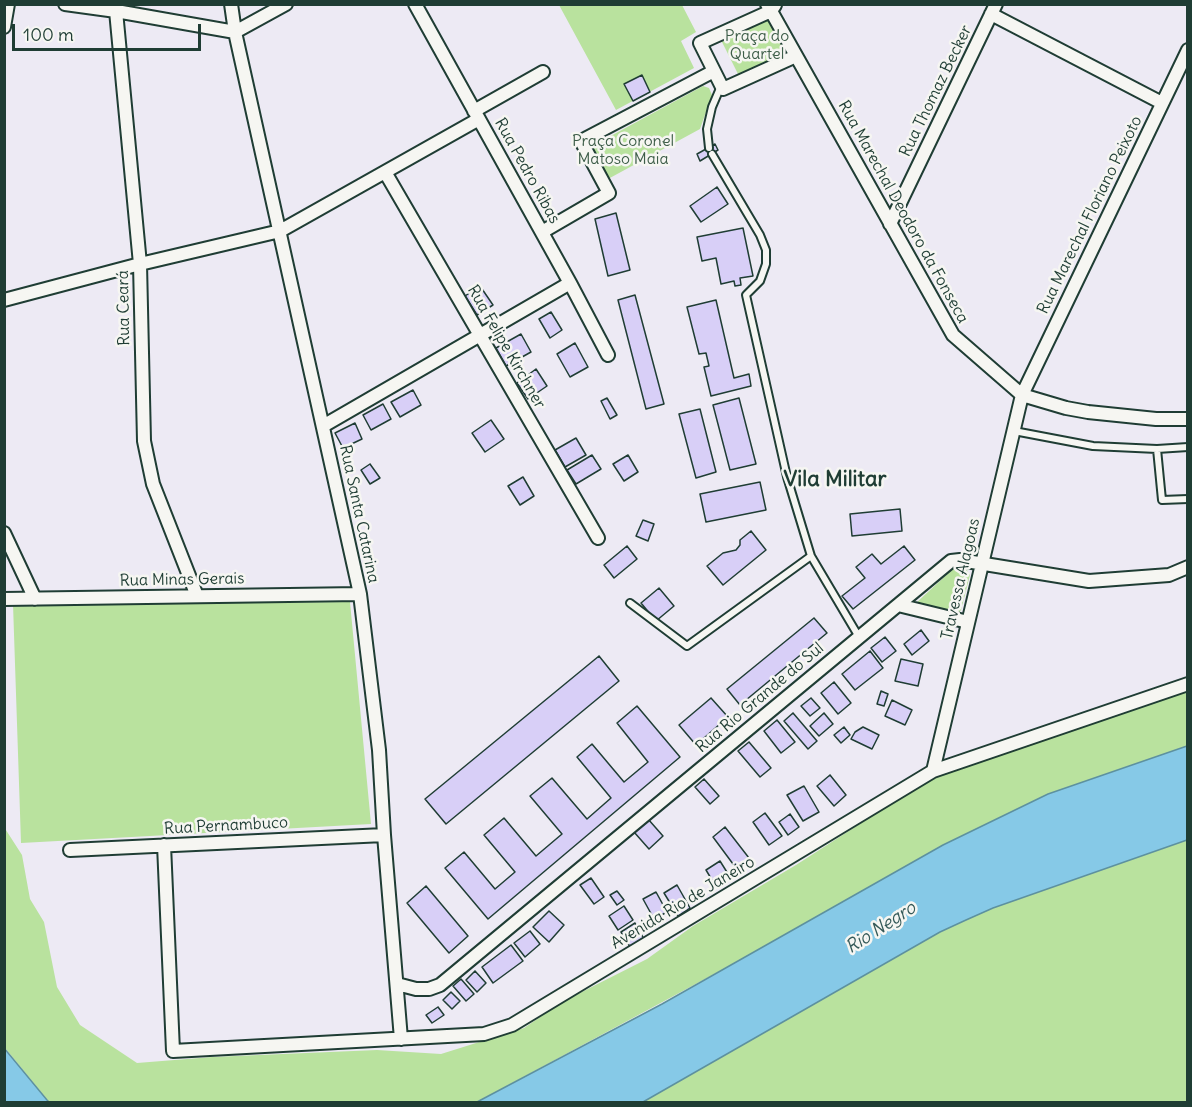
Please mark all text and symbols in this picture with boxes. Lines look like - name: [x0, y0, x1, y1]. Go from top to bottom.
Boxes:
- scale bar: [15, 12, 204, 50]
- street label: Rua Thomaz Becker: [896, 22, 976, 160]
- text: 100 m: [23, 23, 74, 46]
- park label: Praça do Quartel: [725, 26, 789, 64]
- street label: Rua Marechal Deodoro da Fonseca: [834, 97, 972, 327]
- street label: Rua Marechal Floriano Peixoto: [1034, 113, 1146, 317]
- street label: Rua Pedro Ribas: [490, 115, 564, 227]
- park label: Praça Coronel Matoso Maia: [572, 131, 674, 169]
- street label: Rua Ceará: [114, 270, 134, 346]
- street label: Rua Felipe Kirchner: [463, 282, 549, 412]
- street label: Rua Santa Catarina: [335, 443, 383, 585]
- district label: Vila Militar: [784, 467, 886, 493]
- street label: Travessa Alagoas: [938, 516, 984, 642]
- street label: Rua Minas Gerais: [119, 569, 245, 591]
- street label: Rua Rio Grande do Sul: [692, 639, 828, 757]
- street label: Rua Pernambuco: [164, 813, 288, 839]
- street label: Avenida Rio de Janeiro: [608, 852, 758, 954]
- water label: Rio Negro: [842, 897, 920, 959]

